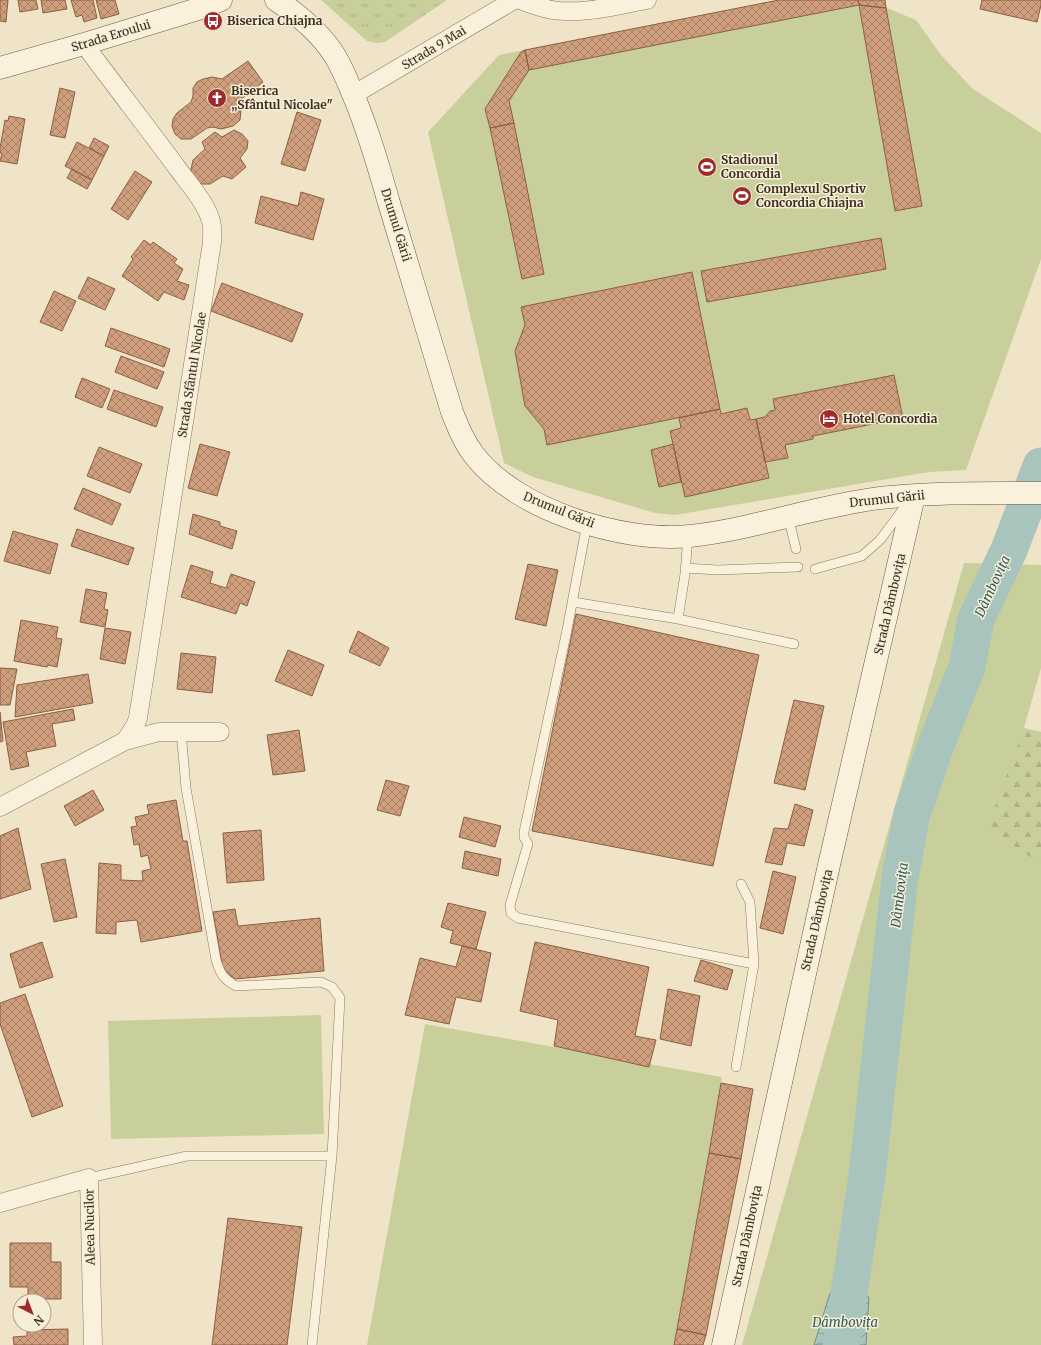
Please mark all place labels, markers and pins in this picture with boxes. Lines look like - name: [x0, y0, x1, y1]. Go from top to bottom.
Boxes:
- bus stop icon: Biserica Chiajna: [202, 10, 224, 32]
- place label: Biserica Chiajna: [227, 13, 323, 28]
- place label: Biserica „Sfântul Nicolae": [231, 83, 333, 112]
- church icon: Biserica „Sfântul Nicolae": [206, 87, 228, 109]
- place label: Stadionul Concordia: [721, 152, 781, 181]
- sports icon: Stadionul Concordia: [696, 156, 718, 178]
- place label: Complexul Sportiv Concordia Chiajna: [756, 181, 867, 210]
- sports icon: Complexul Sportiv Concordia Chiajna: [731, 185, 753, 207]
- hotel icon: Hotel Concordia: [818, 408, 840, 430]
- place label: Hotel Concordia: [843, 411, 938, 426]

